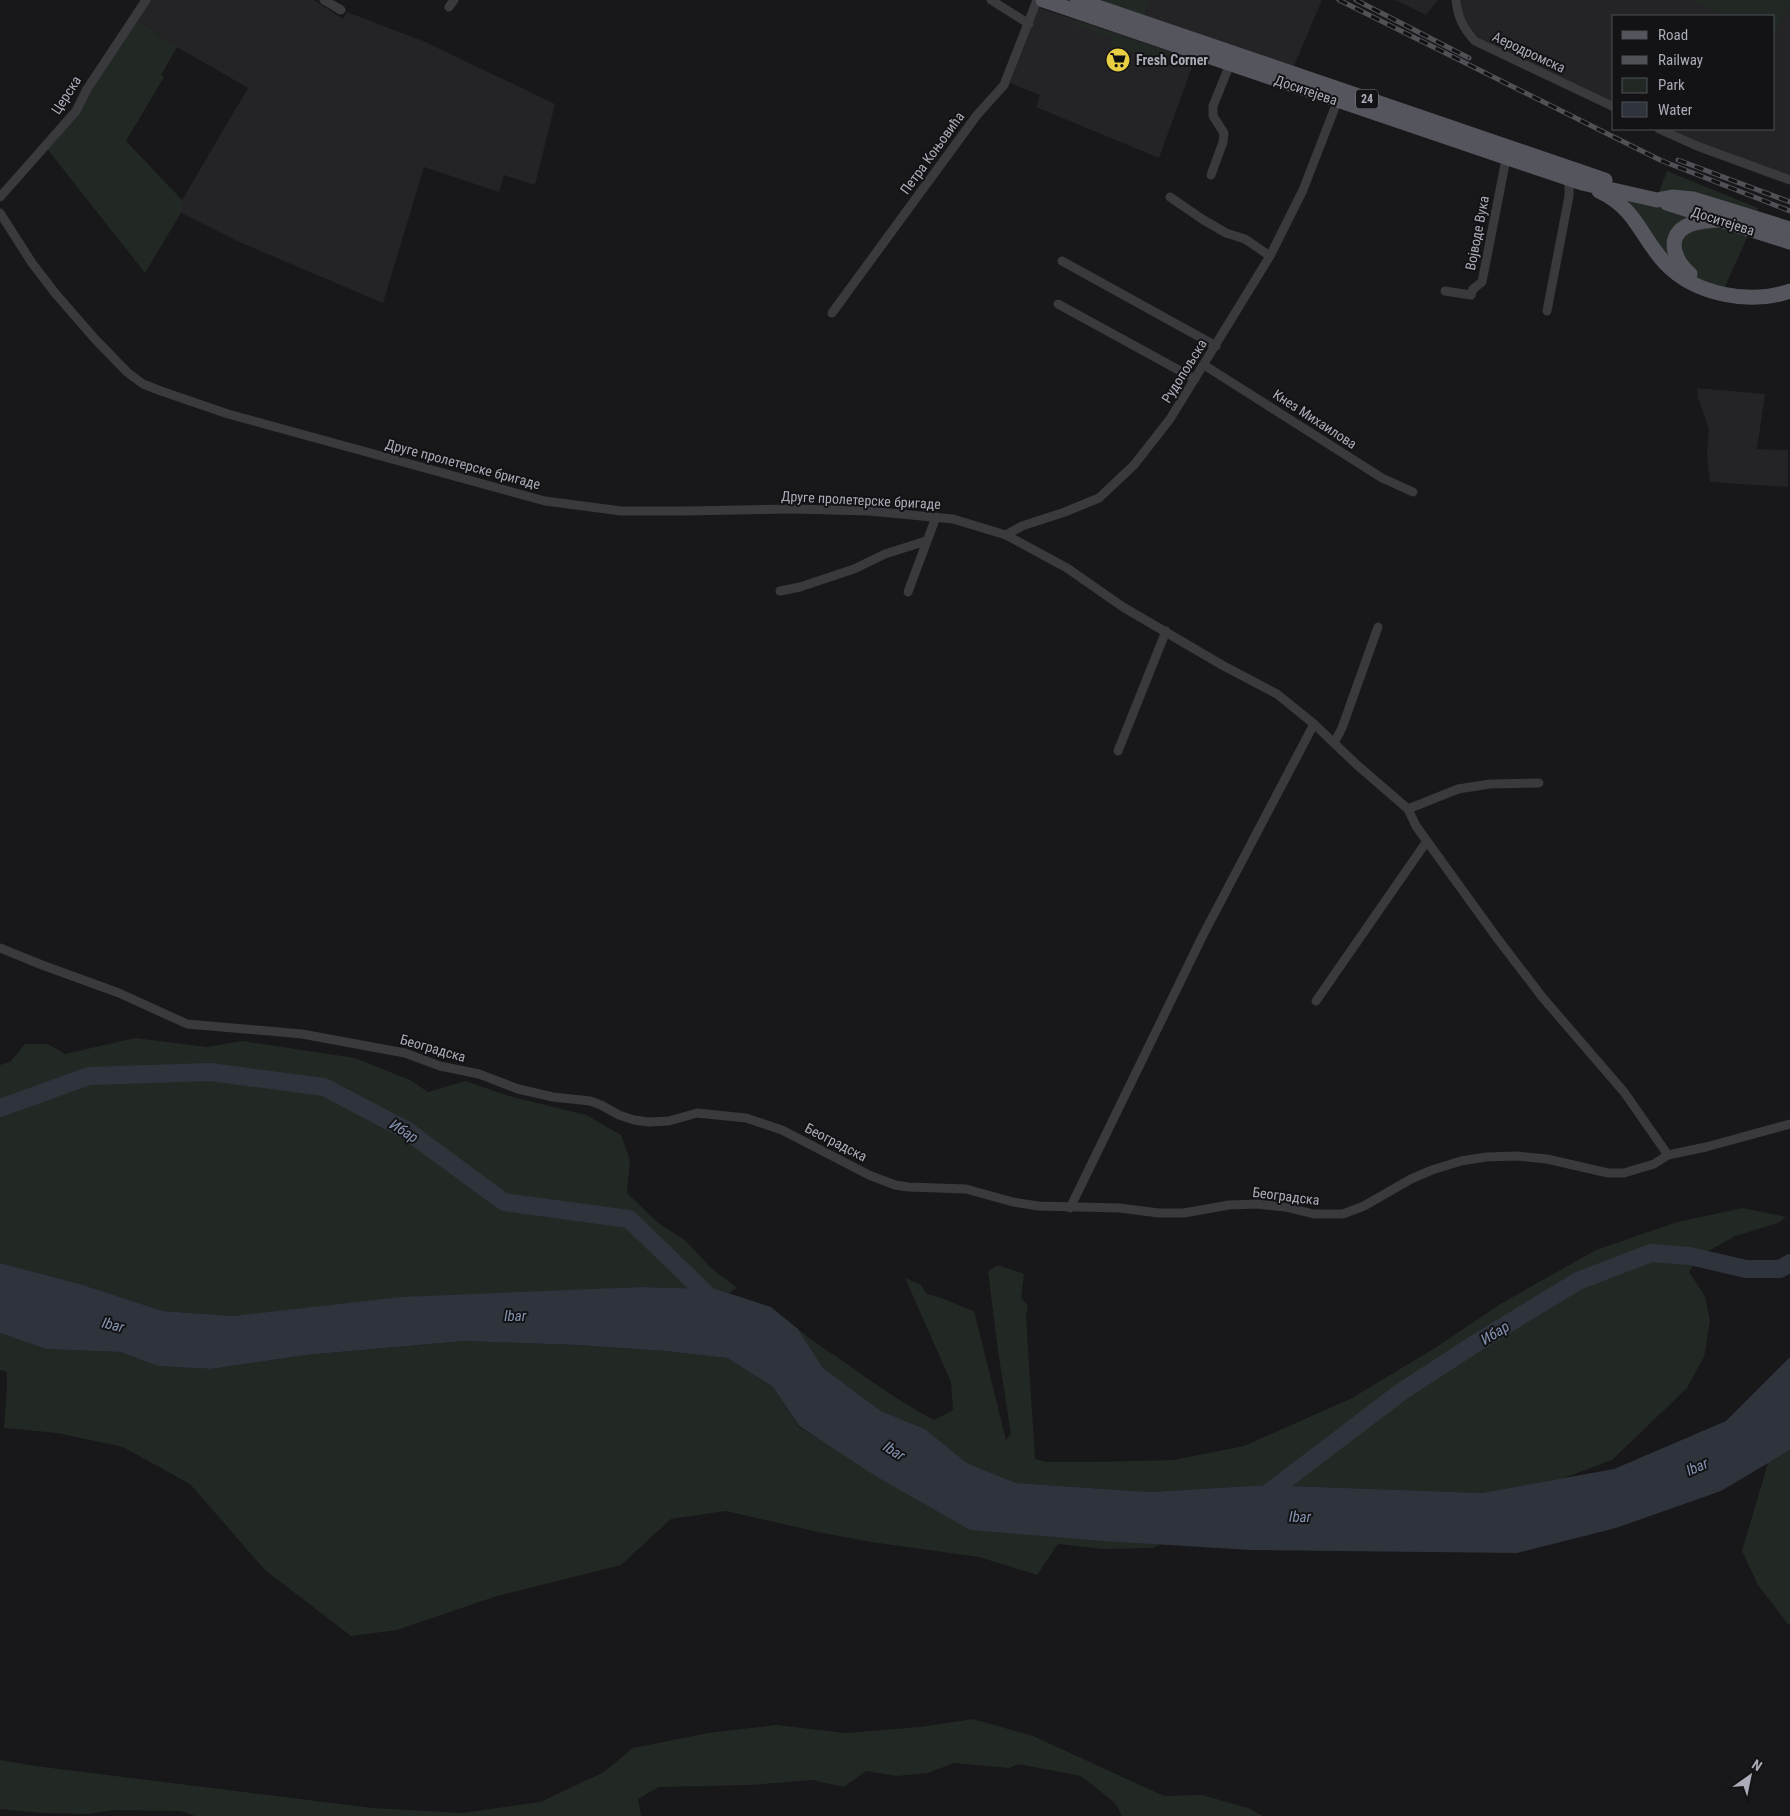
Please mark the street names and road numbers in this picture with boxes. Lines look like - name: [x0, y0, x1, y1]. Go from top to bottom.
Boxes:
- street label: Аеродромска: [1490, 28, 1568, 76]
- street label: Доситејева: [1273, 72, 1339, 108]
- street label: Церска: [48, 73, 84, 117]
- road number: 24: [1356, 90, 1378, 108]
- street label: Петра Коњовића: [897, 109, 967, 197]
- street label: Војводе Вука: [1462, 194, 1492, 272]
- street label: Доситејева: [1689, 203, 1757, 239]
- street label: Рудопољска: [1158, 336, 1210, 406]
- street label: Кнез Михаилова: [1270, 386, 1360, 452]
- street label: Друге пролетерске бригаде: [384, 436, 543, 493]
- street label: Друге пролетерске бригаде: [781, 488, 942, 512]
- street label: Београдска: [398, 1031, 468, 1065]
- street label: Београдска: [802, 1120, 870, 1164]
- street label: Београдска: [1252, 1184, 1320, 1208]

